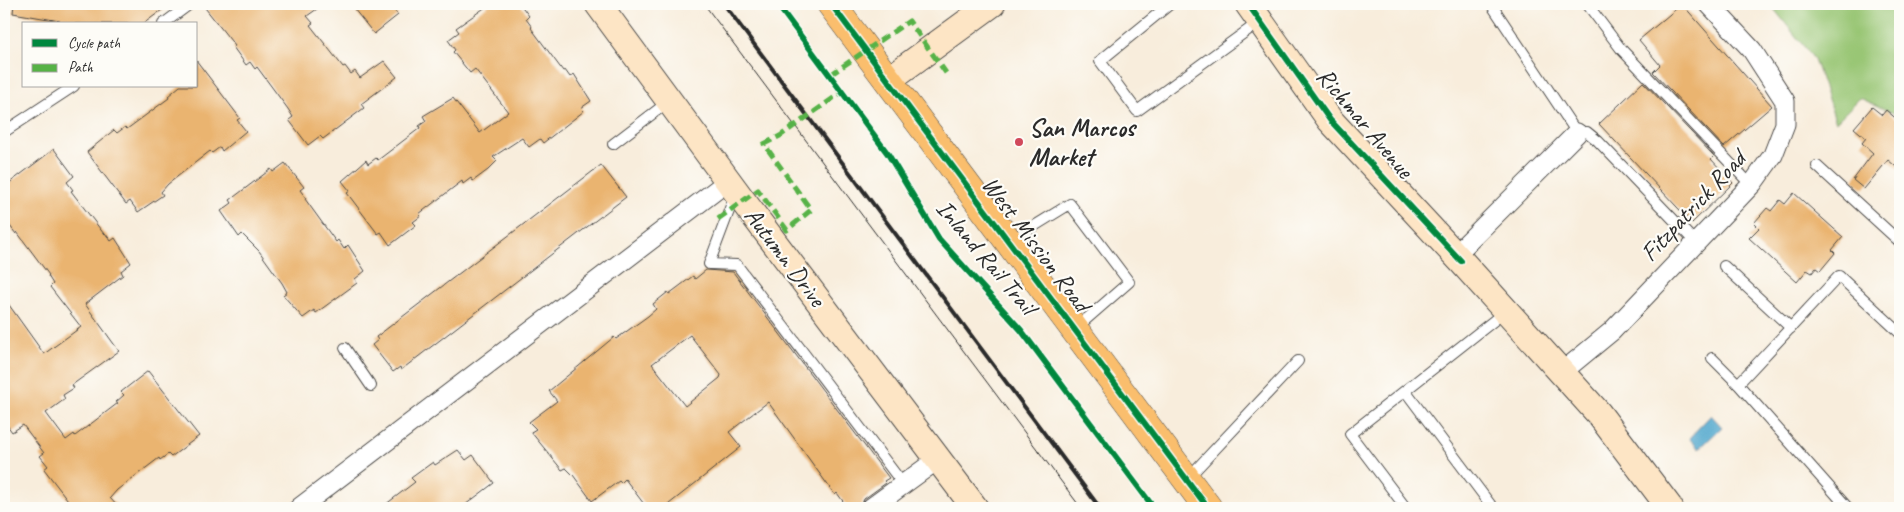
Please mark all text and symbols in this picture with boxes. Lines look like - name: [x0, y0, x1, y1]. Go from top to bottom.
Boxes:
- legend: [22, 22, 198, 88]
- text: Cycle path: [68, 34, 120, 53]
- text: Path: [68, 58, 94, 77]
- street label: Richmar Avenue: [1309, 61, 1422, 186]
- place label: San Marcos Market: [1029, 112, 1137, 173]
- marker: San Marcos Market: [1013, 136, 1025, 148]
- street label: Fitzpatrick Road: [1633, 141, 1755, 268]
- street label: West Mission Road: [975, 170, 1099, 321]
- street label: Inland Rail Trail: [929, 193, 1046, 325]
- street label: Autumn Drive: [737, 201, 834, 315]

